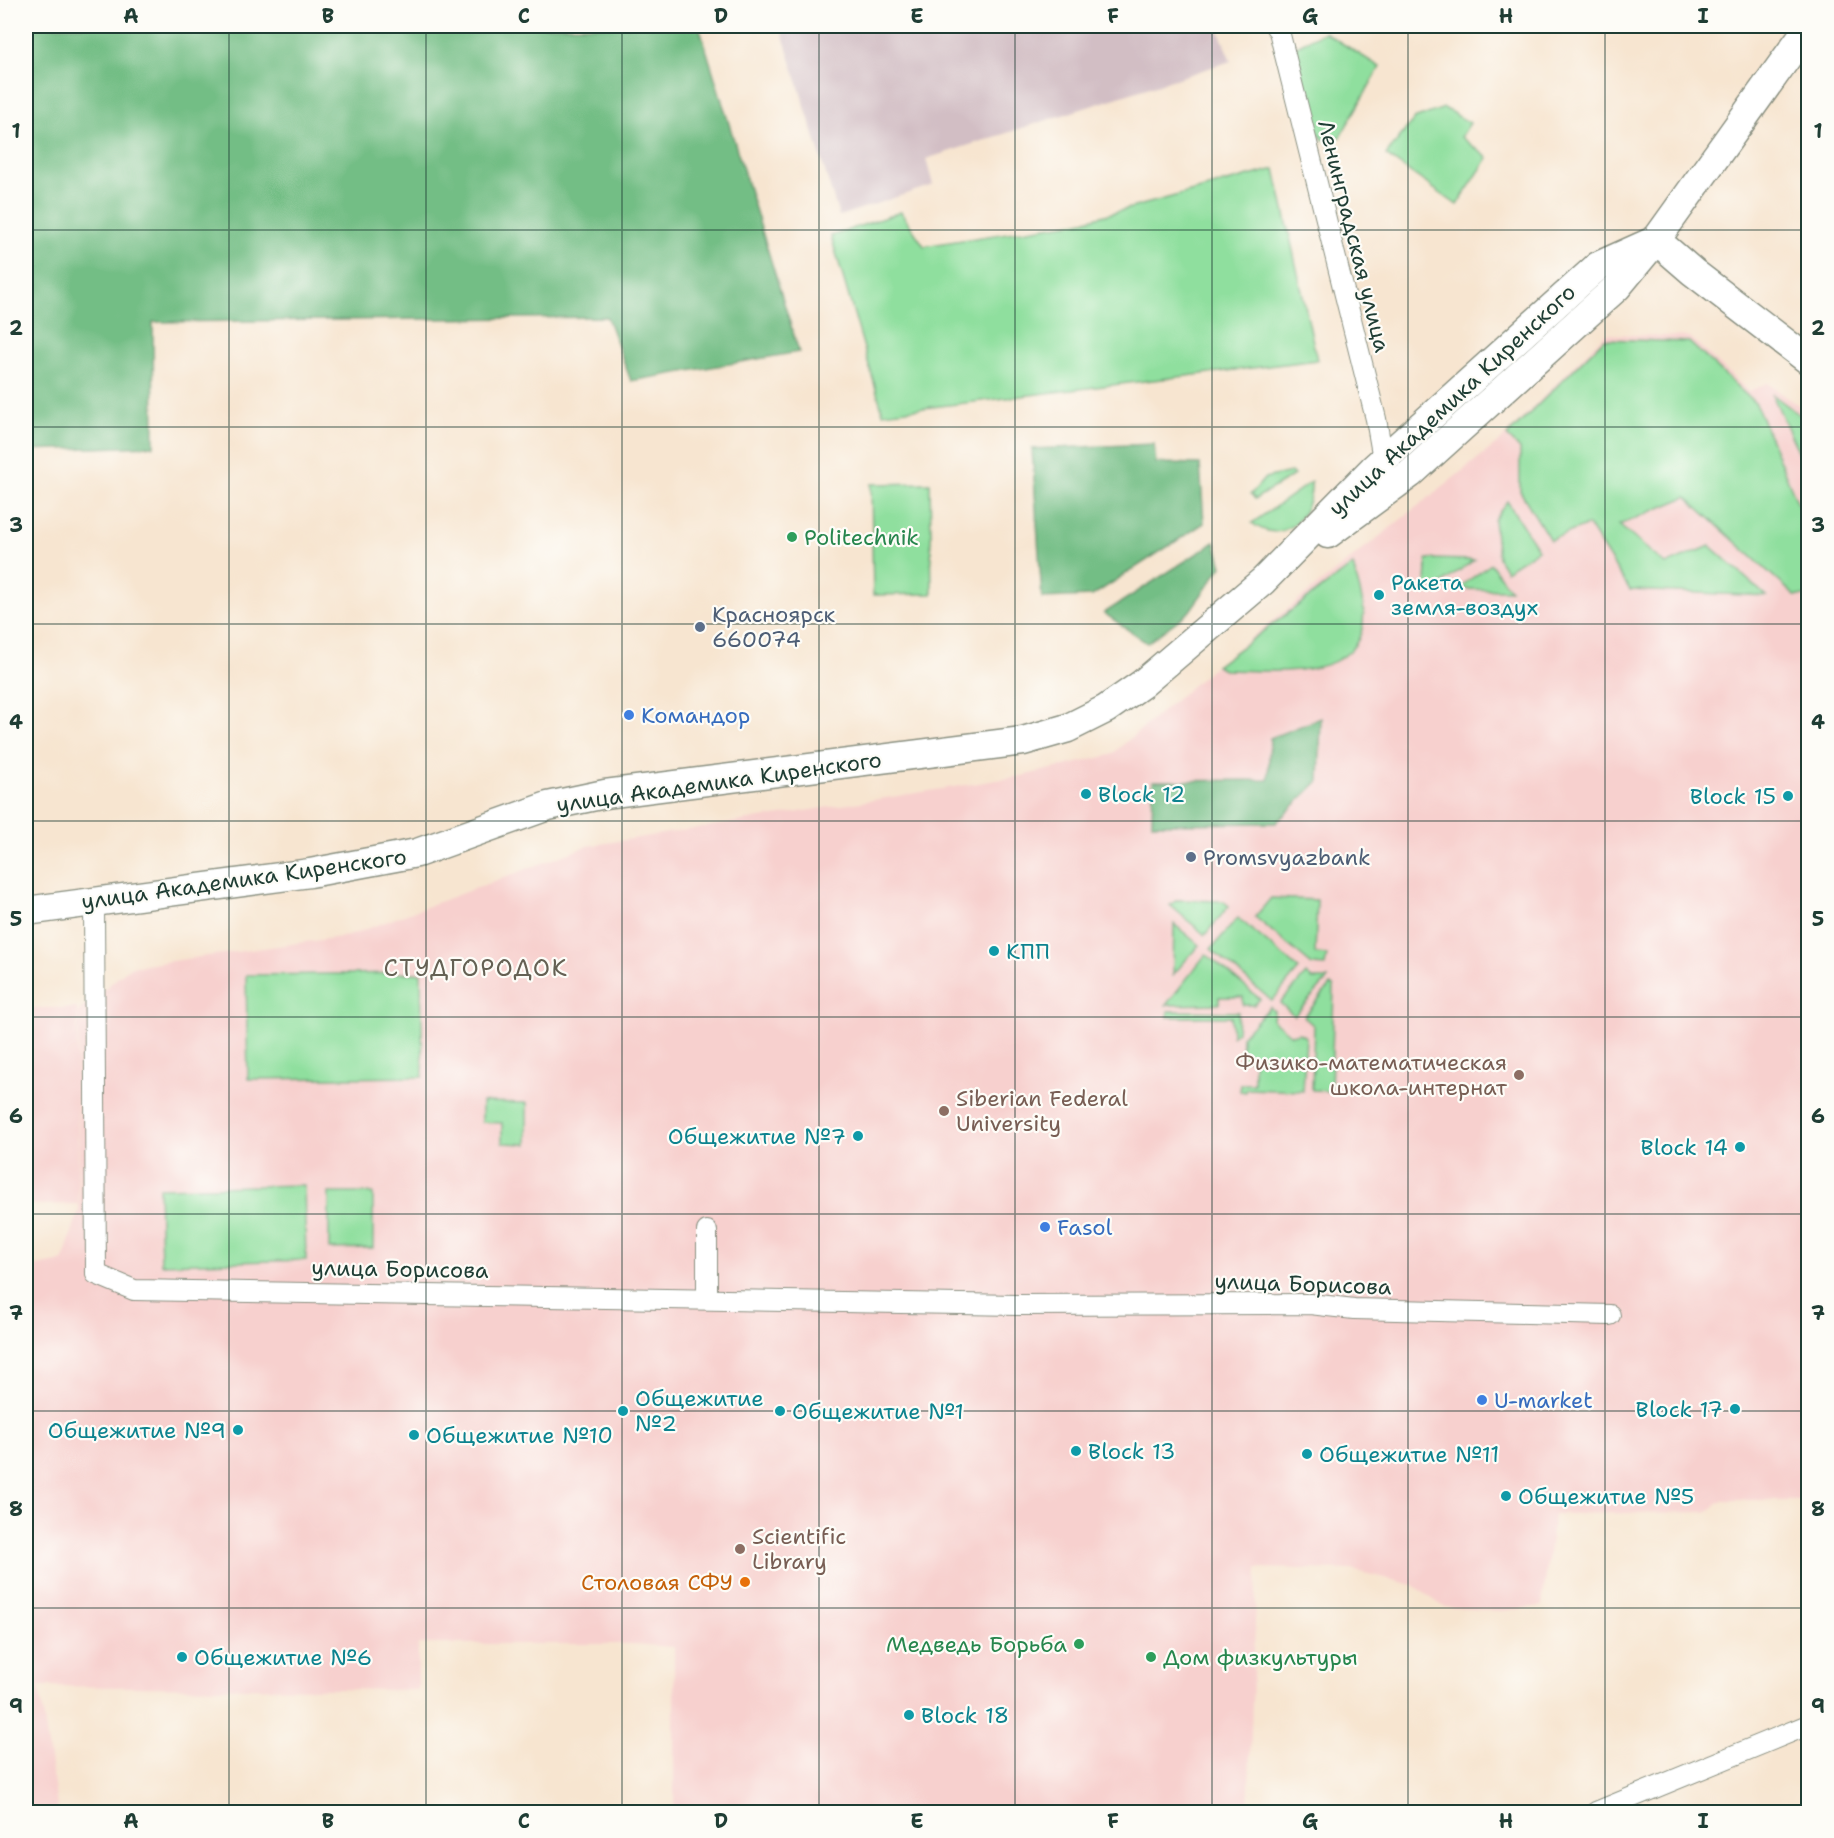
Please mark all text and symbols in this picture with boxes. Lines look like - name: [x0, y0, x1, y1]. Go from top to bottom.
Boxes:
- text: A: [123, 3, 139, 29]
- text: B: [322, 3, 334, 29]
- text: C: [518, 3, 530, 29]
- text: D: [714, 3, 728, 29]
- text: E: [910, 3, 924, 29]
- text: F: [1107, 3, 1119, 29]
- text: G: [1302, 3, 1318, 29]
- text: H: [1499, 3, 1513, 29]
- text: I: [1697, 3, 1709, 29]
- street label: Ленинградская улица: [1311, 117, 1397, 355]
- text: 1: [11, 118, 21, 144]
- text: 1: [1813, 118, 1823, 144]
- street label: улица Академика Киренского: [1322, 278, 1582, 522]
- text: 2: [9, 315, 23, 341]
- text: 2: [1811, 315, 1825, 341]
- text: 3: [9, 512, 23, 538]
- text: 3: [1811, 512, 1825, 538]
- place label: Politechnik: [804, 523, 919, 552]
- marker: Politechnik: [785, 530, 799, 544]
- place label: Ракета земля-воздух: [1391, 568, 1538, 622]
- marker: Ракета земля-воздух: [1372, 588, 1386, 602]
- place label: Красноярск 660074: [712, 600, 836, 654]
- marker: Красноярск 660074: [693, 620, 707, 634]
- place label: Командор: [641, 701, 750, 730]
- marker: Командор: [622, 708, 636, 722]
- text: 4: [9, 709, 23, 735]
- text: 4: [1811, 709, 1825, 735]
- street label: улица Академика Киренского: [555, 745, 883, 819]
- place label: Block 12: [1098, 780, 1185, 809]
- place label: Block 15: [1690, 782, 1776, 811]
- marker: Block 12: [1079, 787, 1093, 801]
- marker: Block 15: [1781, 789, 1795, 803]
- street label: улица Академика Киренского: [80, 842, 408, 916]
- place label: Promsvyazbank: [1203, 843, 1371, 872]
- marker: Promsvyazbank: [1184, 850, 1198, 864]
- text: 5: [10, 906, 22, 932]
- text: 5: [1812, 906, 1824, 932]
- place label: КПП: [1006, 937, 1050, 966]
- marker: КПП: [987, 944, 1001, 958]
- district label: СТУДГОРОДОК: [383, 952, 569, 984]
- place label: Физико-математическая школа-интернат: [1235, 1048, 1508, 1102]
- marker: Физико-математическая школа-интернат: [1512, 1068, 1526, 1082]
- place label: Siberian Federal University: [956, 1084, 1128, 1138]
- text: 6: [9, 1103, 23, 1129]
- text: 6: [1811, 1103, 1825, 1129]
- marker: Siberian Federal University: [937, 1104, 951, 1118]
- place label: Общежитие №7: [668, 1122, 846, 1151]
- marker: Общежитие №7: [851, 1129, 865, 1143]
- place label: Block 14: [1640, 1133, 1728, 1162]
- marker: Block 14: [1733, 1140, 1747, 1154]
- place label: Fasol: [1057, 1213, 1113, 1242]
- marker: Fasol: [1038, 1220, 1052, 1234]
- street label: улица Борисова: [311, 1253, 489, 1285]
- street label: улица Борисова: [1214, 1266, 1392, 1302]
- text: 7: [9, 1300, 23, 1326]
- text: 7: [1811, 1300, 1825, 1326]
- place label: Общежитие №2: [635, 1384, 764, 1438]
- place label: U-market: [1494, 1386, 1593, 1415]
- marker: U-market: [1475, 1393, 1489, 1407]
- place label: Block 17: [1636, 1395, 1723, 1424]
- place label: Общежитие №1: [792, 1397, 964, 1426]
- marker: Block 17: [1728, 1402, 1742, 1416]
- marker: Общежитие №2: [616, 1404, 630, 1418]
- marker: Общежитие №1: [773, 1404, 787, 1418]
- place label: Общежитие №9: [48, 1416, 226, 1445]
- place label: Общежитие №10: [426, 1421, 613, 1450]
- marker: Общежитие №9: [231, 1423, 245, 1437]
- marker: Общежитие №10: [407, 1428, 421, 1442]
- place label: Block 13: [1088, 1437, 1175, 1466]
- place label: Общежитие №11: [1319, 1440, 1499, 1469]
- marker: Block 13: [1069, 1444, 1083, 1458]
- marker: Общежитие №11: [1300, 1447, 1314, 1461]
- place label: Общежитие №5: [1518, 1482, 1694, 1511]
- marker: Общежитие №5: [1499, 1489, 1513, 1503]
- text: 8: [9, 1496, 23, 1522]
- text: 8: [1811, 1496, 1825, 1522]
- place label: Scientific Library: [752, 1522, 846, 1576]
- marker: Scientific Library: [733, 1542, 747, 1556]
- place label: Столовая СФУ: [581, 1568, 733, 1597]
- marker: Столовая СФУ: [738, 1575, 752, 1589]
- place label: Медведь Борьба: [886, 1630, 1067, 1659]
- marker: Медведь Борьба: [1072, 1637, 1086, 1651]
- place label: Общежитие №6: [194, 1643, 372, 1672]
- place label: Дом физкультуры: [1163, 1643, 1358, 1672]
- marker: Общежитие №6: [175, 1650, 189, 1664]
- marker: Дом физкультуры: [1144, 1650, 1158, 1664]
- text: 9: [9, 1693, 23, 1719]
- text: 9: [1811, 1693, 1825, 1719]
- place label: Block 18: [921, 1701, 1009, 1730]
- marker: Block 18: [902, 1708, 916, 1722]
- text: A: [123, 1808, 139, 1834]
- text: B: [322, 1808, 334, 1834]
- text: C: [518, 1808, 530, 1834]
- text: D: [714, 1808, 728, 1834]
- text: E: [910, 1808, 924, 1834]
- text: F: [1107, 1808, 1119, 1834]
- text: G: [1302, 1808, 1318, 1834]
- text: H: [1499, 1808, 1513, 1834]
- text: I: [1697, 1808, 1709, 1834]

